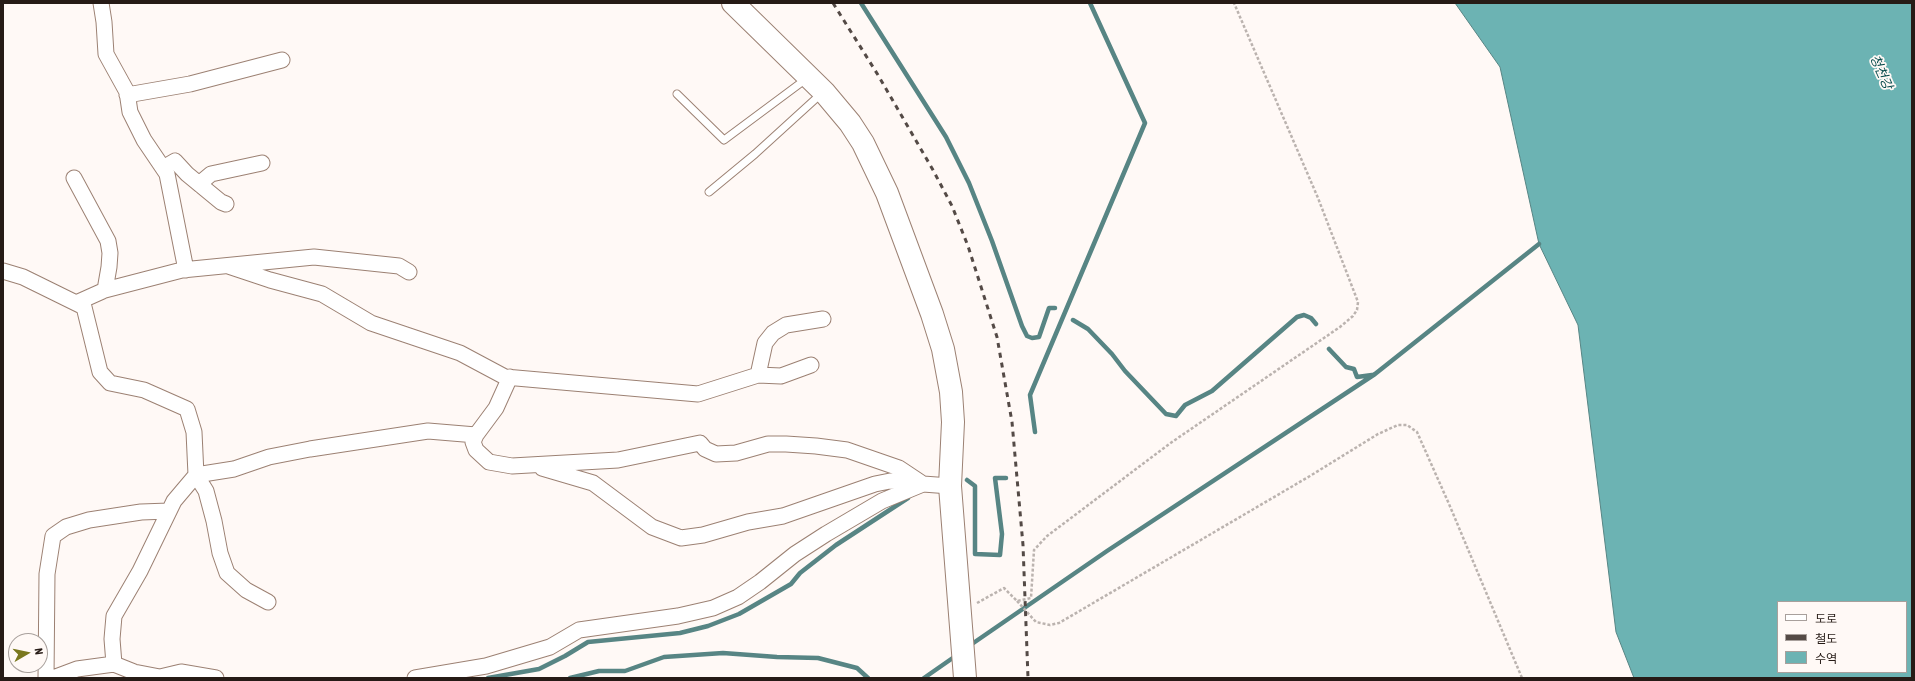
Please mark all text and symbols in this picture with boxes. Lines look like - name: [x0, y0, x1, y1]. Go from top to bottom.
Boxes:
- water label: 청천강: [1867, 52, 1895, 92]
- legend: [1777, 601, 1907, 673]
- text: 도로: [1815, 612, 1837, 626]
- text: 철도: [1815, 632, 1837, 646]
- north arrow: [8, 633, 48, 673]
- text: N: [32, 647, 45, 655]
- text: 수역: [1815, 652, 1837, 666]

